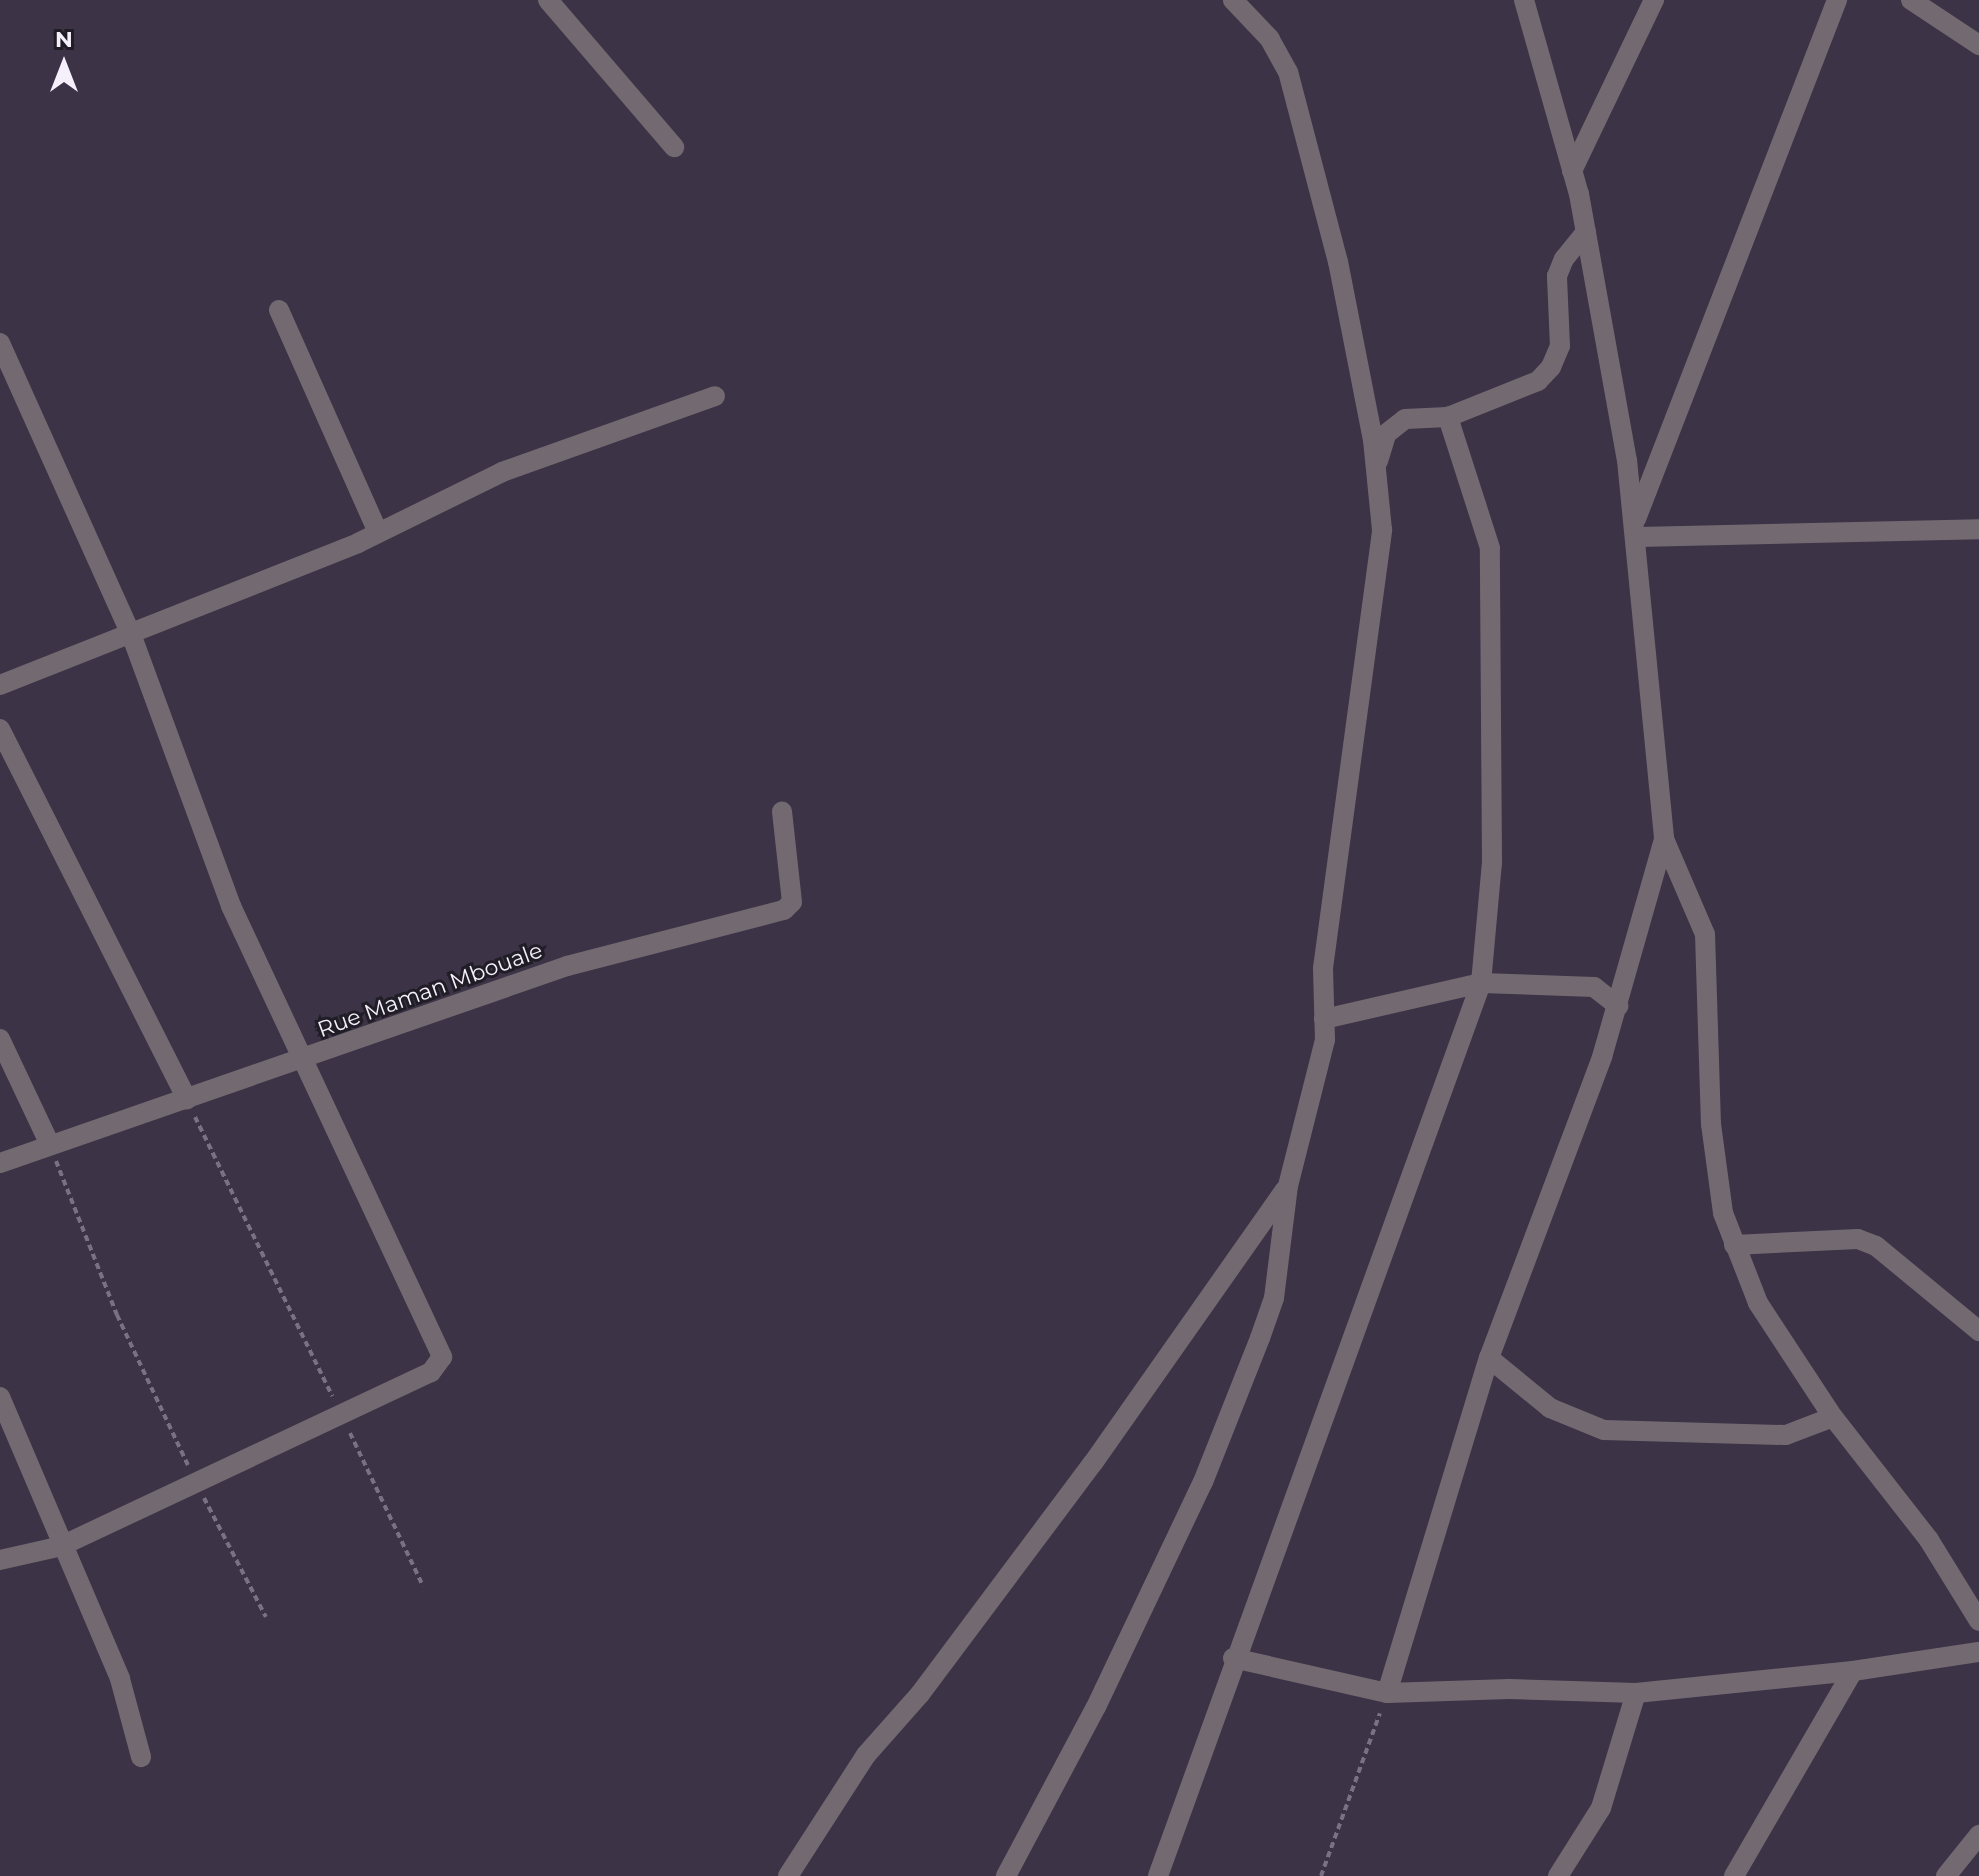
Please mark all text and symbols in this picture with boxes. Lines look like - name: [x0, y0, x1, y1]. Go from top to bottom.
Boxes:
- north arrow: [24, 24, 104, 104]
- text: N: [55, 26, 73, 53]
- street label: Rue Maman Mbouale: [314, 937, 546, 1043]

